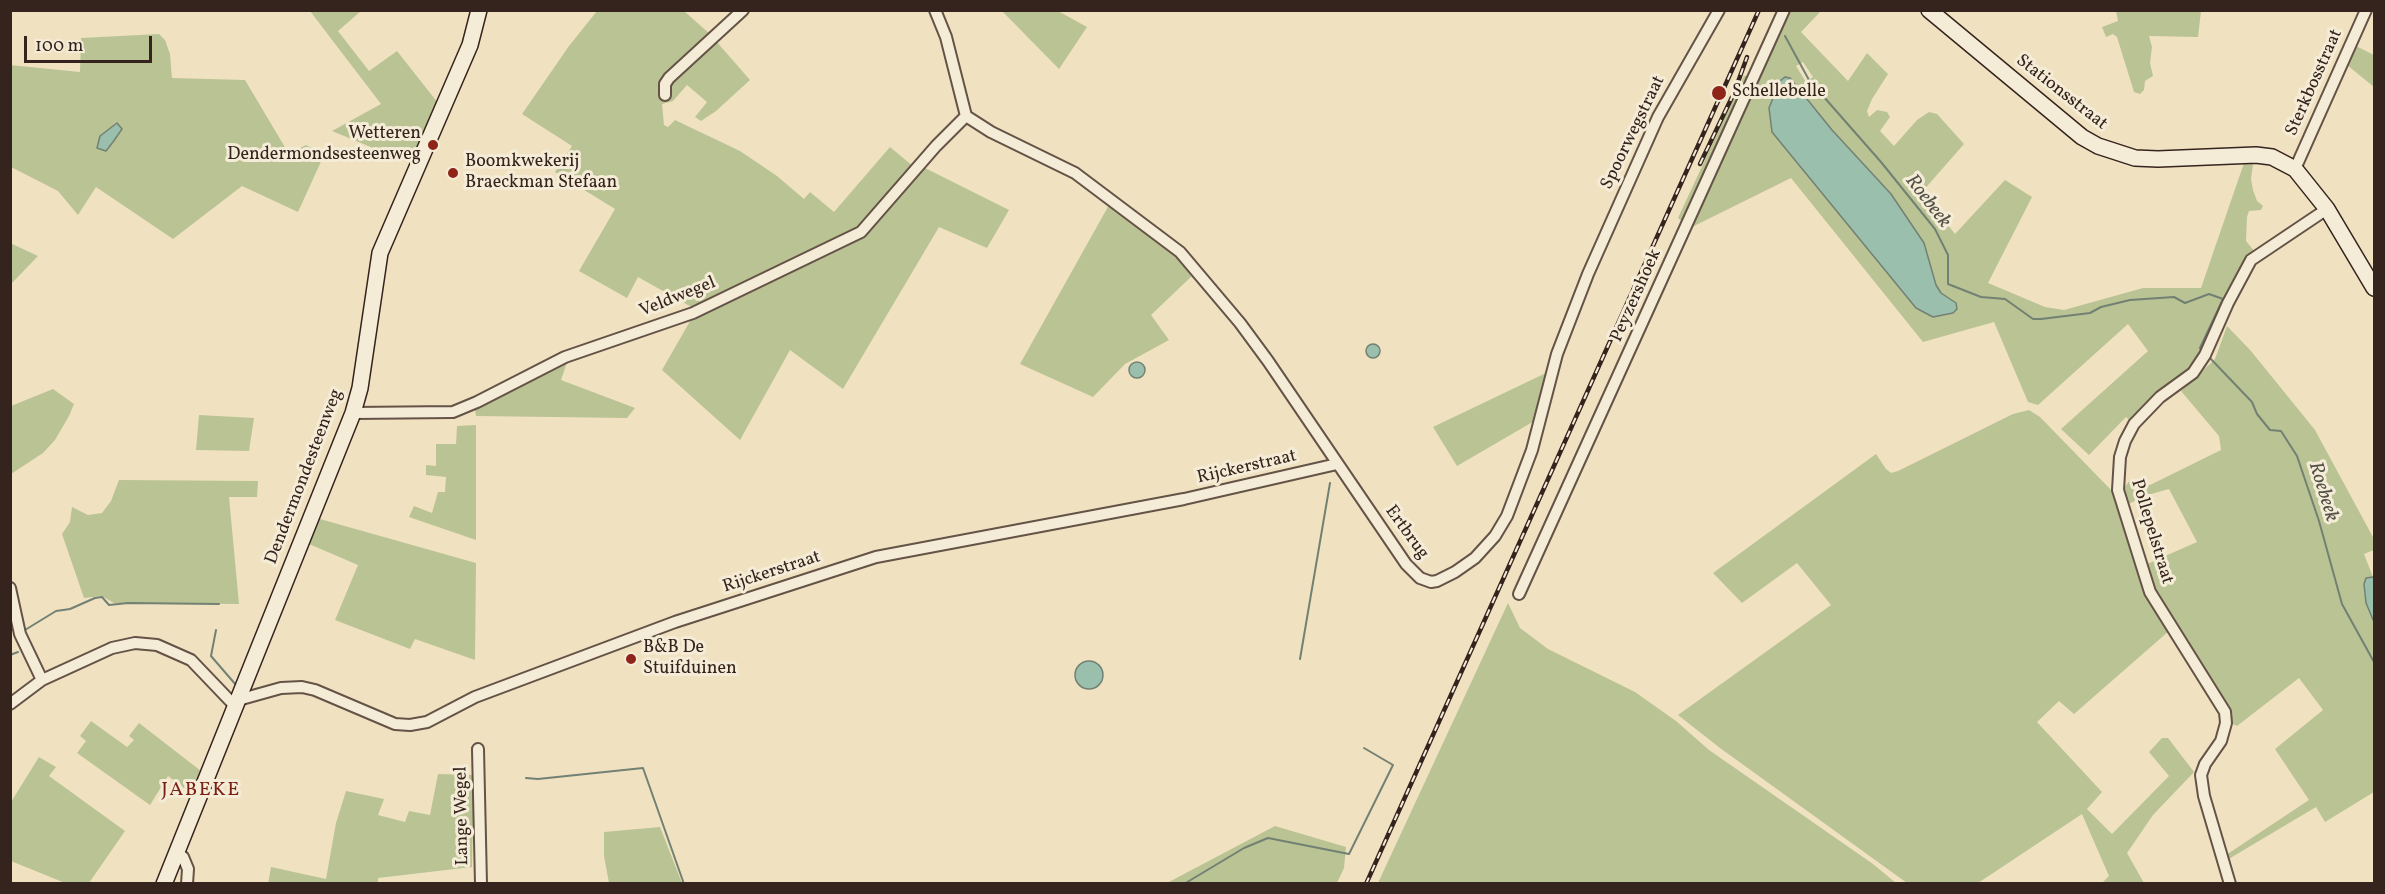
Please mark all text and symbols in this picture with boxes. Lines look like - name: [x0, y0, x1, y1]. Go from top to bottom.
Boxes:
- scale bar: [27, 24, 154, 62]
- street label: Sterkbosstraat: [2282, 26, 2348, 140]
- text: 100 m: [35, 34, 84, 59]
- street label: Stationsstraat: [2011, 51, 2111, 135]
- street label: Spoorwegstraat: [1597, 73, 1671, 193]
- place label: Schellebelle: [1732, 82, 1826, 104]
- marker: Schellebelle: [1710, 84, 1728, 102]
- place label: Wetteren Dendermondsesteenweg: [227, 124, 421, 166]
- marker: Wetteren Dendermondsesteenweg: [426, 138, 440, 152]
- place label: Boomkwekerij Braeckman Stefaan: [465, 152, 617, 195]
- marker: Boomkwekerij Braeckman Stefaan: [446, 166, 460, 180]
- water label: Roebeek: [1899, 170, 1955, 234]
- street label: Peyzershoek: [1607, 246, 1667, 346]
- street label: Veldwegel: [637, 273, 719, 323]
- street label: Dendermondesteenweg: [262, 386, 348, 568]
- street label: Rijckerstraat: [1195, 446, 1299, 490]
- water label: Roebeek: [2302, 459, 2342, 525]
- street label: Pollepelstraat: [2125, 477, 2177, 587]
- street label: Ertbrug: [1379, 502, 1433, 564]
- street label: Rijckerstraat: [720, 547, 824, 599]
- place label: B&B De Stuifduinen: [643, 638, 737, 680]
- marker: B&B De Stuifduinen: [624, 652, 638, 666]
- street label: Lange Wegel: [451, 766, 475, 866]
- district label: JABEKE: [161, 779, 241, 803]

